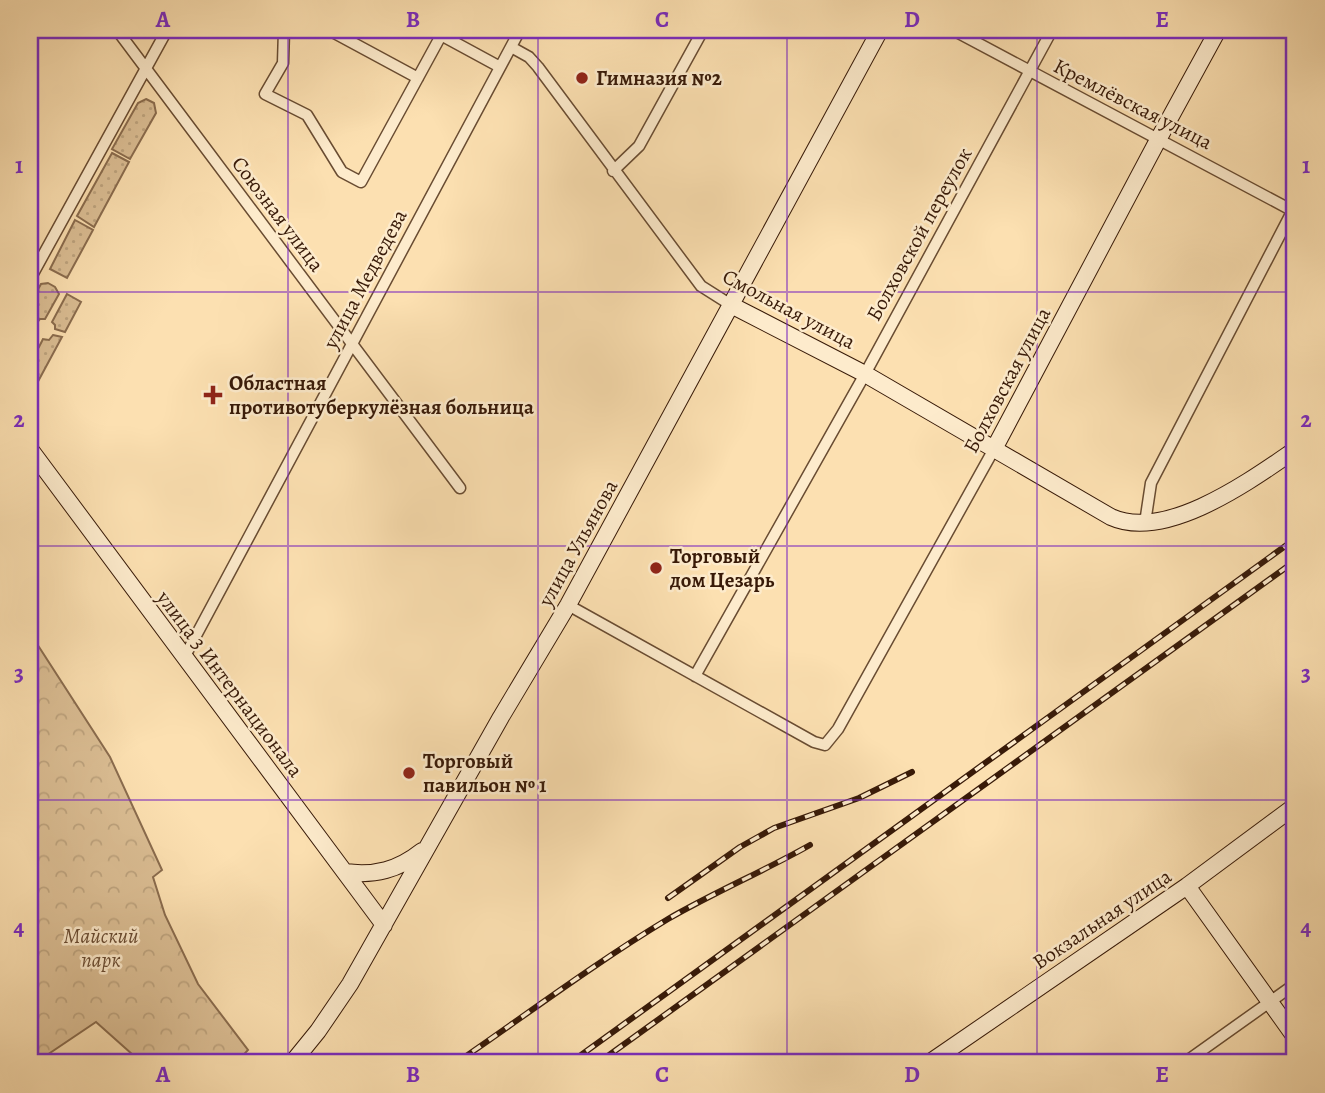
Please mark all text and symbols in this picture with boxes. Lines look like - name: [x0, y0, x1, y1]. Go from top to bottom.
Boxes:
- text: A: [155, 4, 171, 35]
- text: B: [406, 4, 420, 35]
- text: C: [655, 4, 669, 35]
- text: D: [904, 4, 920, 35]
- text: E: [1155, 4, 1169, 35]
- street label: Кремлёвская улица: [1049, 52, 1218, 156]
- place label: Гимназия №2: [596, 64, 722, 92]
- marker: Гимназия №2: [574, 70, 590, 86]
- street label: Болховской переулок: [860, 142, 978, 326]
- text: 1: [15, 150, 23, 181]
- text: 1: [1302, 150, 1310, 181]
- street label: Союзная улица: [225, 151, 331, 278]
- street label: улица Медведева: [316, 204, 414, 354]
- street label: Смольная улица: [718, 262, 861, 356]
- street label: Болховская улица: [957, 302, 1057, 458]
- place label: Областная противотуберкулёзная больница: [229, 369, 534, 421]
- marker: Областная противотуберкулёзная больница: [203, 385, 223, 405]
- text: 2: [13, 404, 25, 435]
- text: 2: [1300, 404, 1312, 435]
- street label: улица Ульянова: [531, 474, 625, 612]
- place label: Торговый дом Цезарь: [669, 542, 775, 594]
- marker: Торговый дом Цезарь: [648, 560, 664, 576]
- street label: улица 3 Интернационала: [150, 584, 310, 783]
- text: 3: [14, 658, 24, 689]
- text: 3: [1301, 658, 1311, 689]
- place label: Торговый павильон № 1: [423, 747, 547, 799]
- marker: Торговый павильон № 1: [401, 765, 417, 781]
- street label: Вокзальная улица: [1027, 862, 1177, 976]
- text: 4: [14, 912, 25, 943]
- text: 4: [1301, 912, 1312, 943]
- park label: Майский парк: [63, 922, 139, 974]
- text: A: [155, 1059, 171, 1090]
- text: B: [406, 1059, 420, 1090]
- text: C: [655, 1059, 669, 1090]
- text: D: [904, 1059, 920, 1090]
- text: E: [1155, 1059, 1169, 1090]

